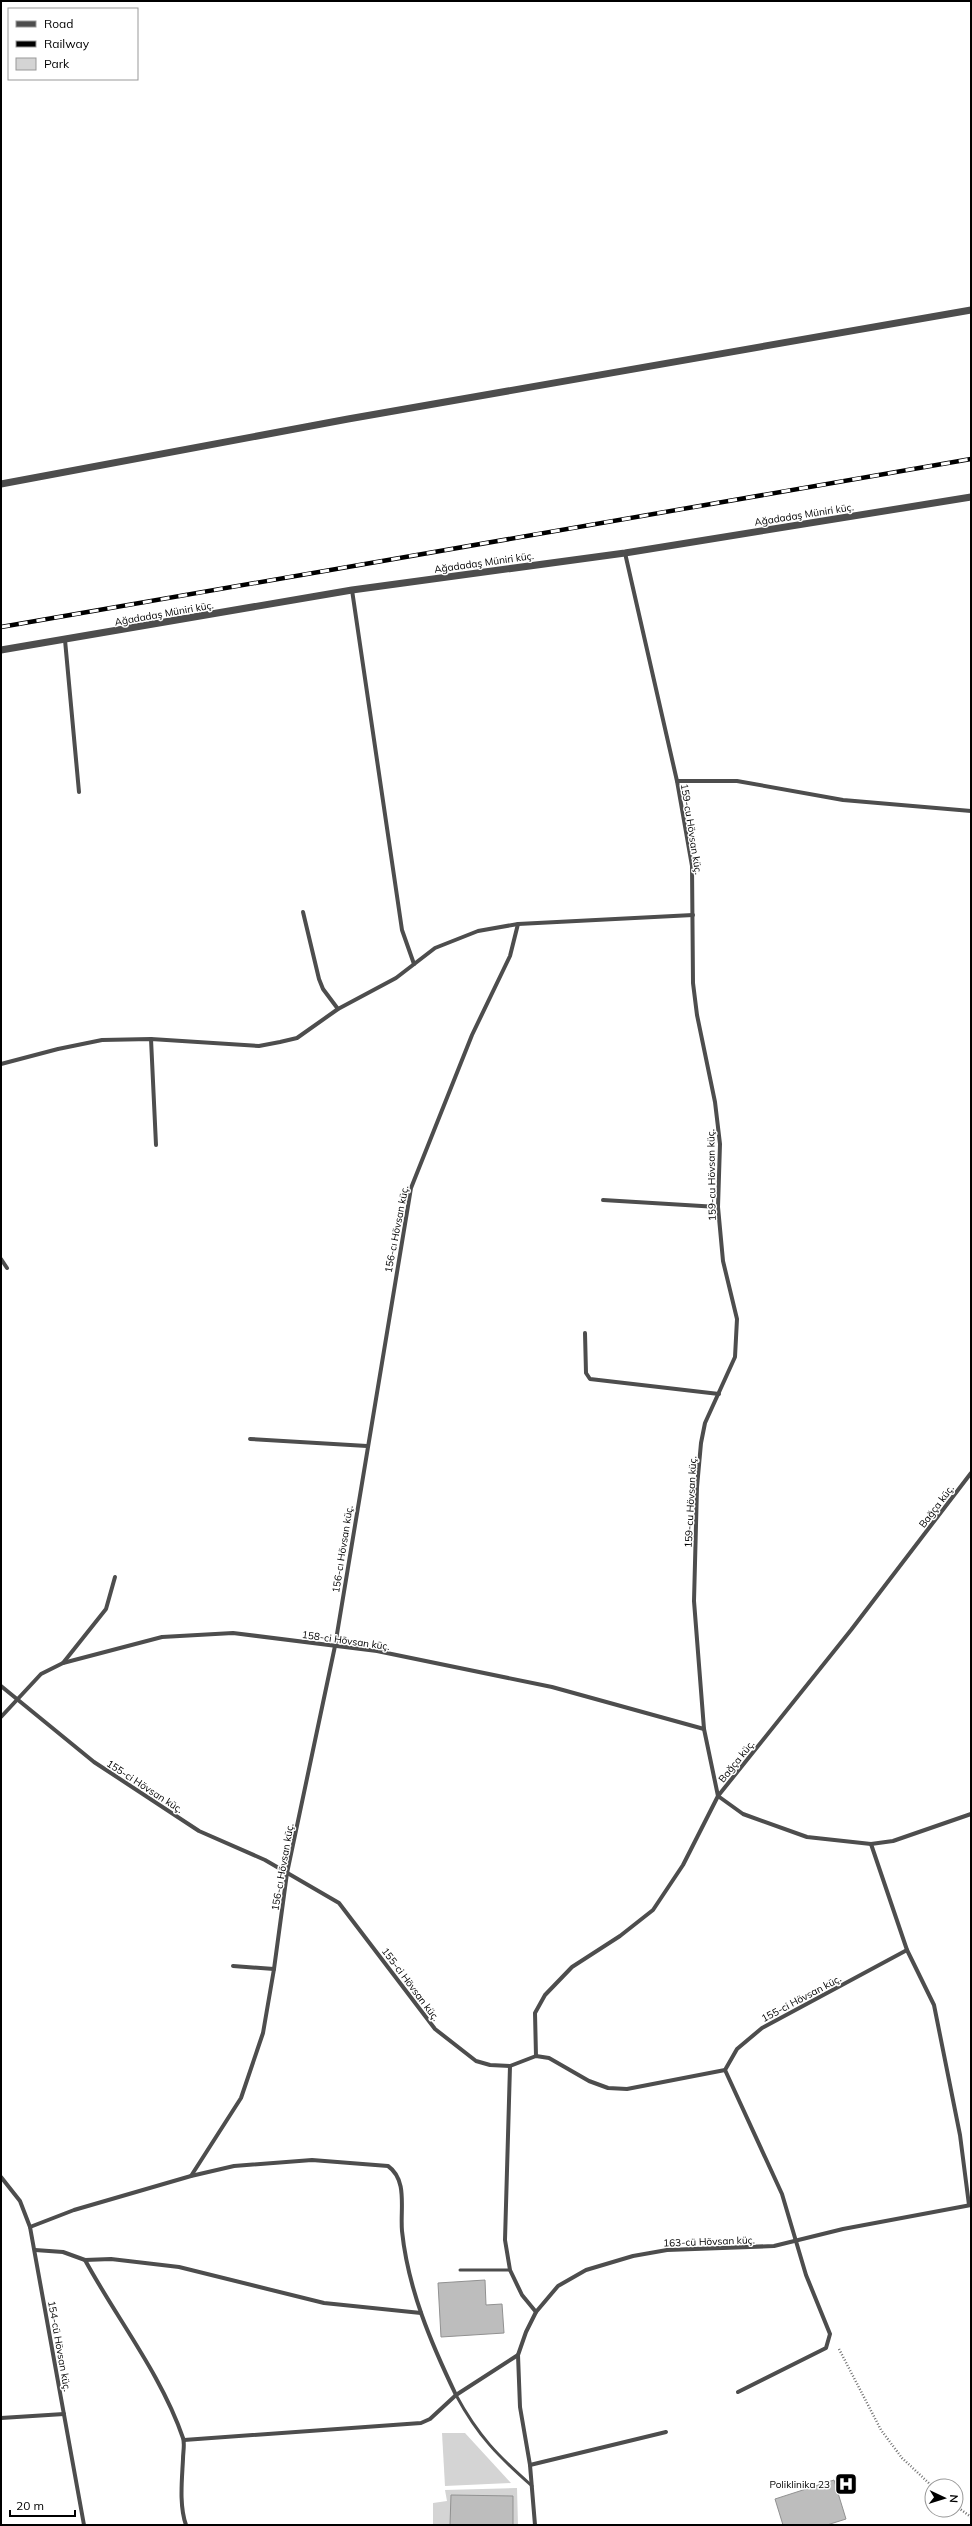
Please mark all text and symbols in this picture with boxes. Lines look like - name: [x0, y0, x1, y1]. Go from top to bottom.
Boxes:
- legend: [8, 8, 138, 80]
- text: Road: [44, 16, 73, 31]
- text: Railway: [44, 36, 90, 51]
- text: Park: [44, 56, 70, 71]
- street label: Ağadadaş Müniri küç.: [753, 500, 855, 529]
- street label: Ağadadaş Müniri küç.: [433, 549, 535, 576]
- street label: Ağadadaş Müniri küç.: [114, 598, 215, 629]
- street label: 159-cu Hövsan küç.: [678, 783, 705, 876]
- street label: 159-cu Hövsan küç.: [704, 1129, 719, 1221]
- street label: 156-cı Hövsan küç.: [382, 1184, 411, 1274]
- street label: 159-cu Hövsan küç.: [682, 1456, 699, 1548]
- street label: Bağça küç.: [916, 1482, 957, 1530]
- street label: 156-cı Hövsan küç.: [329, 1504, 356, 1594]
- street label: 158-ci Hövsan küç.: [301, 1628, 391, 1653]
- street label: Bağça küç.: [715, 1738, 757, 1785]
- street label: 155-ci Hövsan küç.: [104, 1757, 185, 1816]
- street label: 156-cı Hövsan küç.: [268, 1822, 297, 1912]
- street label: 155-ci Hövsan küç.: [379, 1945, 442, 2024]
- street label: 155-ci Hövsan küç.: [759, 1972, 843, 2025]
- street label: 163-cü Hövsan küç.: [663, 2233, 755, 2250]
- street label: 154-cü Hövsan küç.: [45, 2300, 74, 2392]
- hospital icon: Poliklinika 23: [833, 2471, 859, 2497]
- place label: Poliklinika 23: [769, 2478, 830, 2491]
- north arrow: [924, 2478, 964, 2518]
- scale bar: [10, 2492, 75, 2518]
- text: N: [947, 2494, 961, 2503]
- text: 20 m: [16, 2498, 44, 2513]

